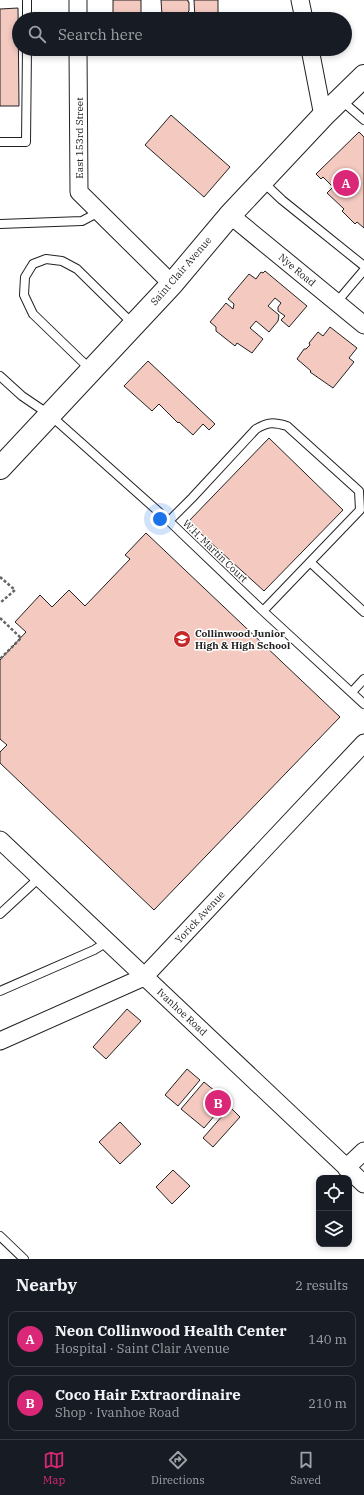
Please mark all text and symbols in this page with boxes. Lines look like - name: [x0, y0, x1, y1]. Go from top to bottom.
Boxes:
- search box: [12, 12, 352, 56]
- icon: search: [26, 23, 48, 45]
- text: Search here: [58, 25, 143, 44]
- street label: East 153rd Street: [73, 97, 86, 179]
- pin: A: [333, 168, 359, 198]
- street label: Saint Clair Avenue: [148, 234, 214, 308]
- street label: Nye Road: [276, 251, 318, 289]
- your location: [150, 509, 170, 529]
- street label: W.H. Martin Court: [180, 517, 250, 586]
- place label: Collinwood Junior High & High School: [195, 627, 290, 652]
- school or university icon: Collinwood Junior High & High School: [172, 629, 192, 649]
- street label: Yorick Avenue: [172, 888, 228, 946]
- street label: Ivanhoe Road: [154, 985, 210, 1039]
- pin: B: [205, 1088, 231, 1118]
- map controls: [316, 1175, 352, 1247]
- button: locate: [316, 1175, 352, 1211]
- button: layers: [316, 1211, 352, 1247]
- text: Nearby: [16, 1274, 77, 1296]
- text: 2 results: [295, 1277, 348, 1294]
- text: Neon Collinwood Health Center: [55, 1321, 287, 1340]
- text: A: [25, 1331, 35, 1348]
- text: 140 m: [308, 1331, 347, 1348]
- text: Hospital · Saint Clair Avenue: [55, 1340, 230, 1357]
- text: Coco Hair Extraordinaire: [55, 1385, 241, 1404]
- text: B: [25, 1395, 35, 1412]
- text: 210 m: [308, 1395, 347, 1412]
- text: Shop · Ivanhoe Road: [55, 1404, 180, 1421]
- tab: Map: [43, 1449, 65, 1487]
- tab: Directions: [151, 1449, 205, 1487]
- tab: Saved: [290, 1449, 321, 1487]

